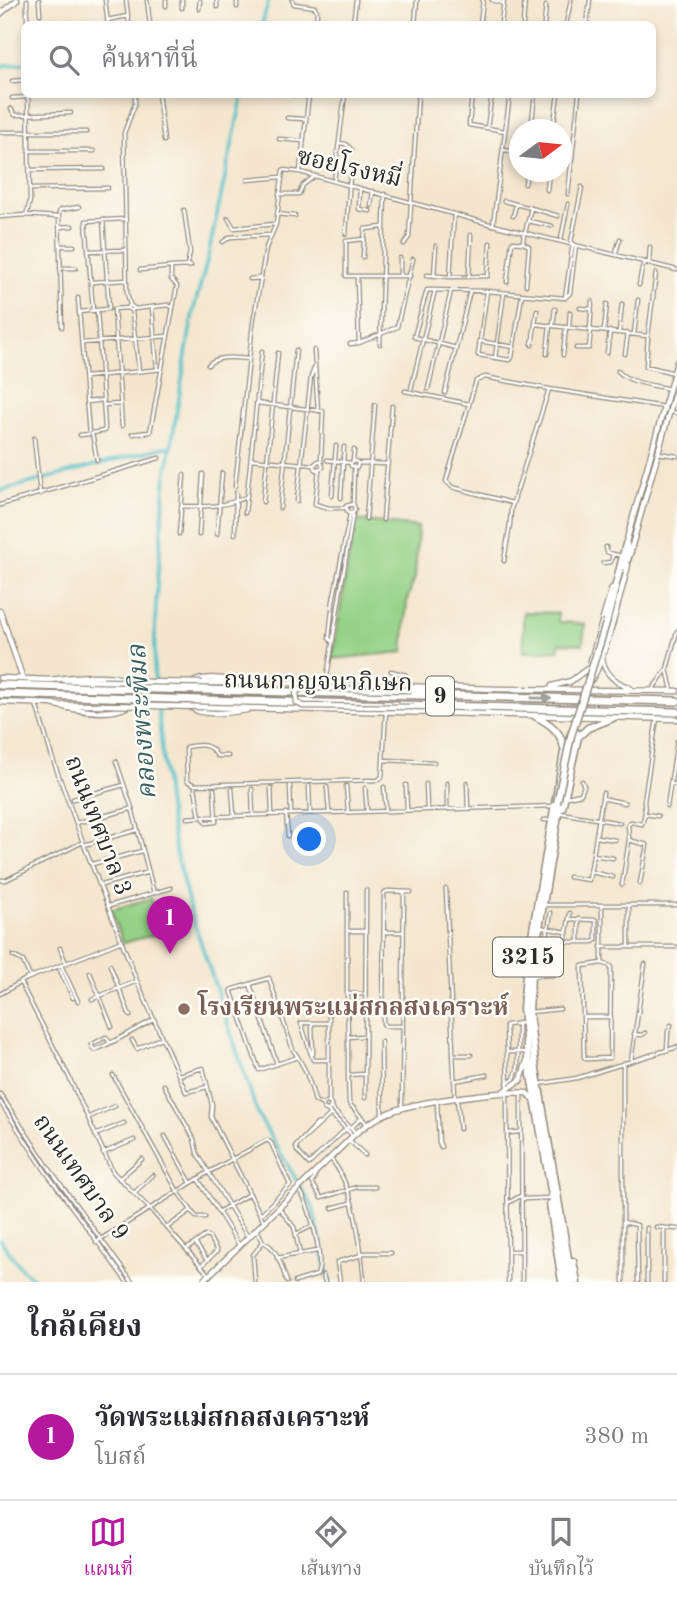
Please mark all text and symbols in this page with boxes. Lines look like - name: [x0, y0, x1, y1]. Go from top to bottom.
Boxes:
- search box: [21, 21, 656, 98]
- icon: search: [45, 41, 83, 79]
- text: ค้นหาที่นี่: [101, 47, 198, 73]
- north arrow: [509, 119, 572, 182]
- street label: ซอยโรงหมี่: [294, 138, 405, 193]
- water label: คลองพระพิมล: [124, 642, 161, 801]
- street label: ถนนกาญจนาภิเษก: [223, 667, 413, 697]
- road number: 9: [426, 676, 454, 716]
- one-way arrow: [530, 693, 552, 704]
- street label: ถนนเทศบาล 3: [59, 753, 135, 899]
- your location: [292, 822, 326, 856]
- pin: 1: [147, 896, 193, 954]
- road number: 3215: [493, 938, 563, 976]
- place label: โรงเรียนพระแม่สกลสงเคราะห์: [197, 990, 509, 1021]
- marker: โรงเรียนพระแม่สกลสงเคราะห์: [176, 1001, 192, 1017]
- street label: ถนนเทศบาล 9: [28, 1111, 132, 1245]
- text: ใกล้เคียง: [28, 1313, 142, 1343]
- text: วัดพระแม่สกลสงเคราะห์: [95, 1406, 370, 1432]
- text: 1: [44, 1425, 58, 1448]
- text: 380 m: [584, 1425, 649, 1448]
- text: โบสถ์: [95, 1446, 146, 1469]
- tab: แผนที่: [83, 1513, 133, 1585]
- tab: เส้นทาง: [300, 1513, 362, 1585]
- tab: บันทึกไว้: [529, 1513, 594, 1585]

